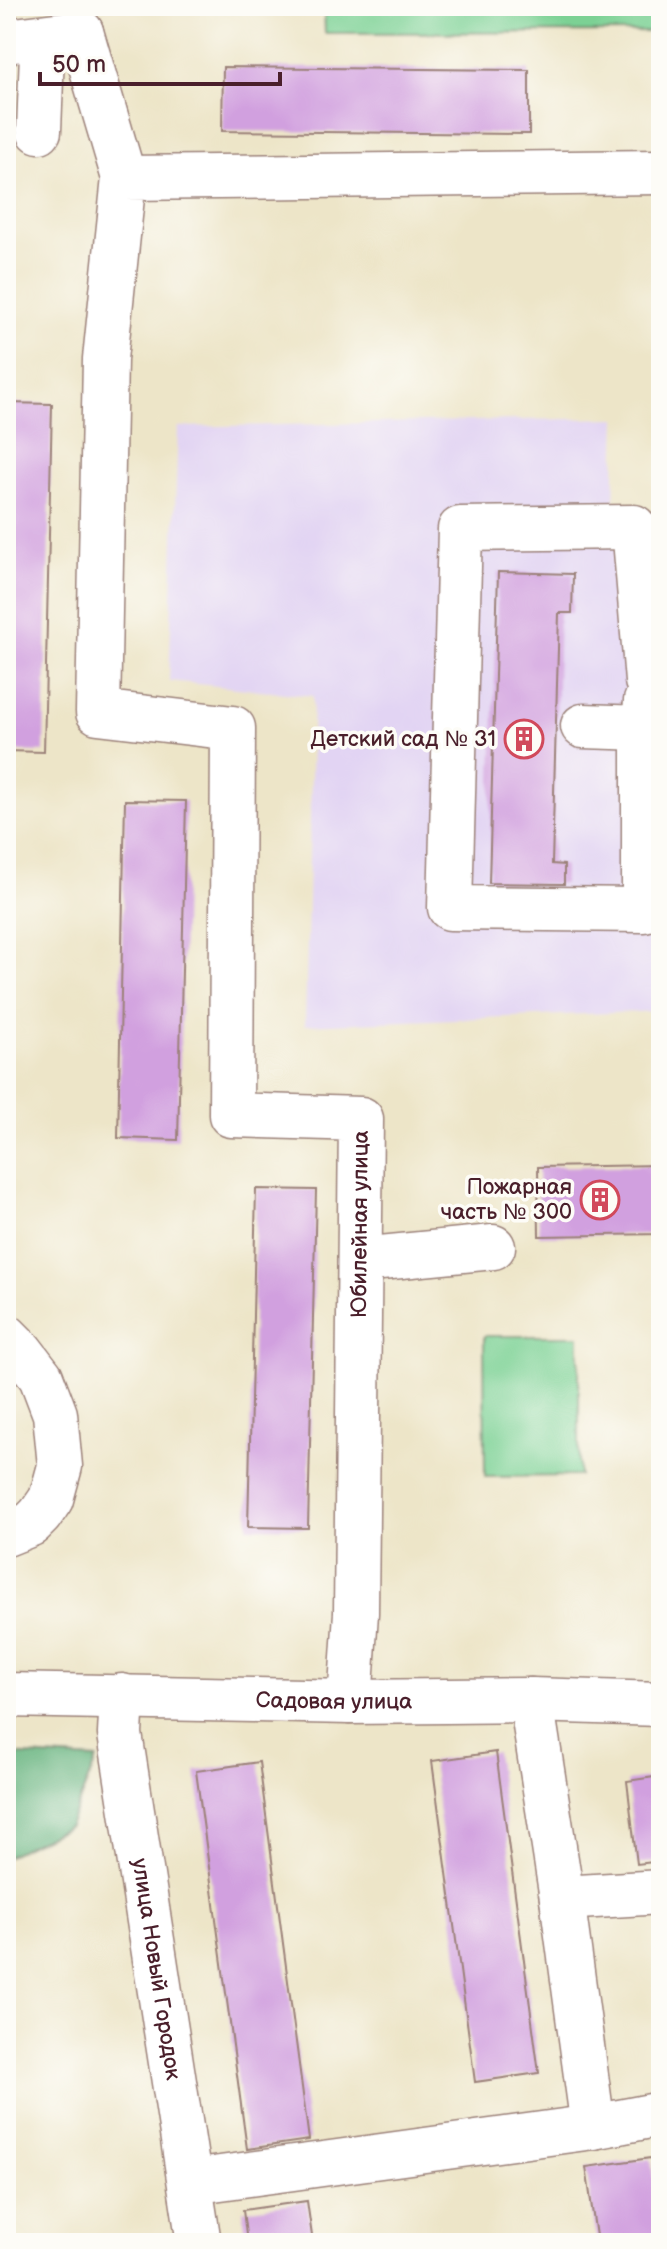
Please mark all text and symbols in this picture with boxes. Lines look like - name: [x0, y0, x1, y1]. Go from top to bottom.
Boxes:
- scale bar: [40, 36, 280, 86]
- text: 50 m: [52, 50, 106, 79]
- building icon: Детский сад № 31: [503, 718, 545, 760]
- place label: Детский сад № 31: [310, 726, 496, 753]
- street label: Юбилейная улица: [345, 1130, 374, 1318]
- place label: Пожарная часть № 300: [441, 1174, 572, 1226]
- building icon: Пожарная часть № 300: [579, 1179, 621, 1221]
- street label: Садовая улица: [255, 1687, 412, 1716]
- street label: улица Новый Городок: [126, 1856, 187, 2082]

